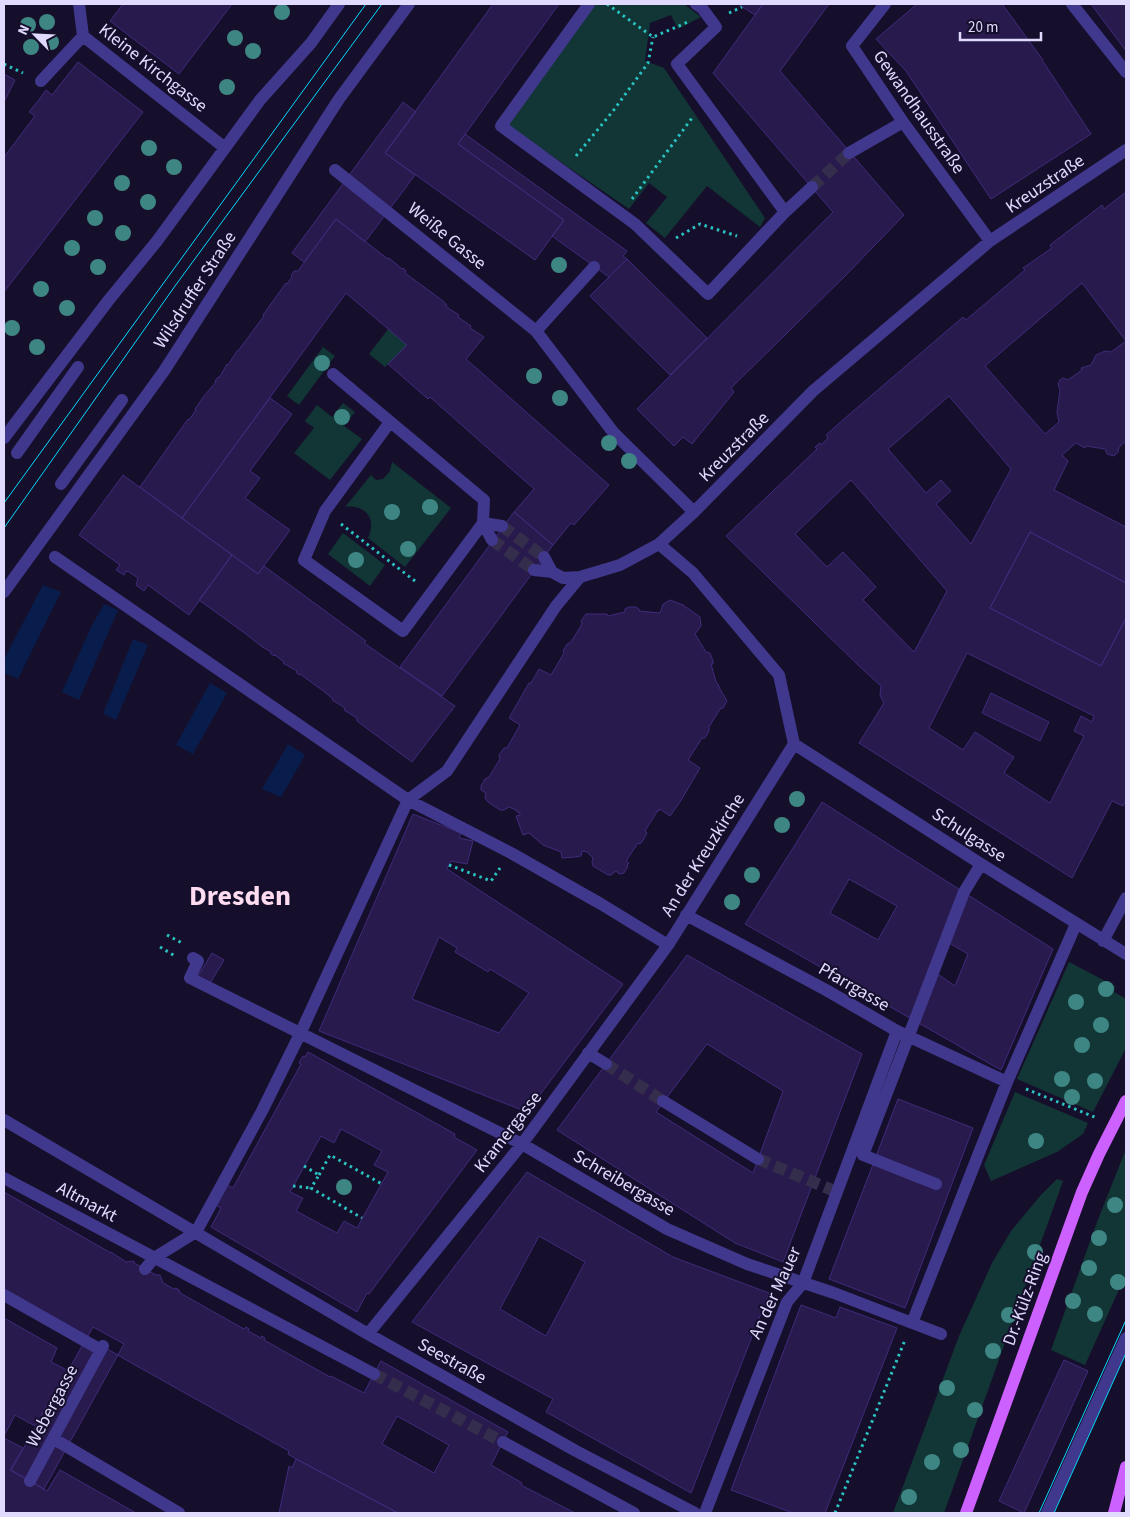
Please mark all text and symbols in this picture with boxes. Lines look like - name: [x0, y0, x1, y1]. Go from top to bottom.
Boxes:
- north arrow: [10, 10, 60, 60]
- scale bar: [960, 10, 1041, 42]
- text: 20 m: [968, 17, 998, 38]
- street label: Kleine Kirchgasse: [93, 18, 213, 118]
- text: N: [13, 22, 35, 38]
- street label: Gewandhausstraße: [867, 45, 971, 179]
- street label: Kreuzstraße: [1001, 148, 1089, 220]
- street label: Weiße Gasse: [402, 197, 492, 276]
- street label: Wilsdruffer Straße: [148, 226, 242, 353]
- street label: Kreuzstraße: [693, 406, 775, 488]
- street label: An der Kreuzkirche: [655, 788, 751, 921]
- street label: Schulgasse: [927, 802, 1011, 868]
- district label: Dresden: [189, 876, 291, 916]
- street label: Pfarrgasse: [814, 957, 894, 1017]
- street label: Kramergasse: [468, 1086, 548, 1178]
- street label: Schreibergasse: [568, 1144, 680, 1222]
- street label: Altmarkt: [52, 1176, 122, 1228]
- street label: An der Mauer: [743, 1242, 808, 1343]
- street label: Dr.-Külz-Ring: [997, 1249, 1053, 1349]
- street label: Seestraße: [413, 1332, 491, 1390]
- street label: Webergasse: [20, 1360, 84, 1452]

